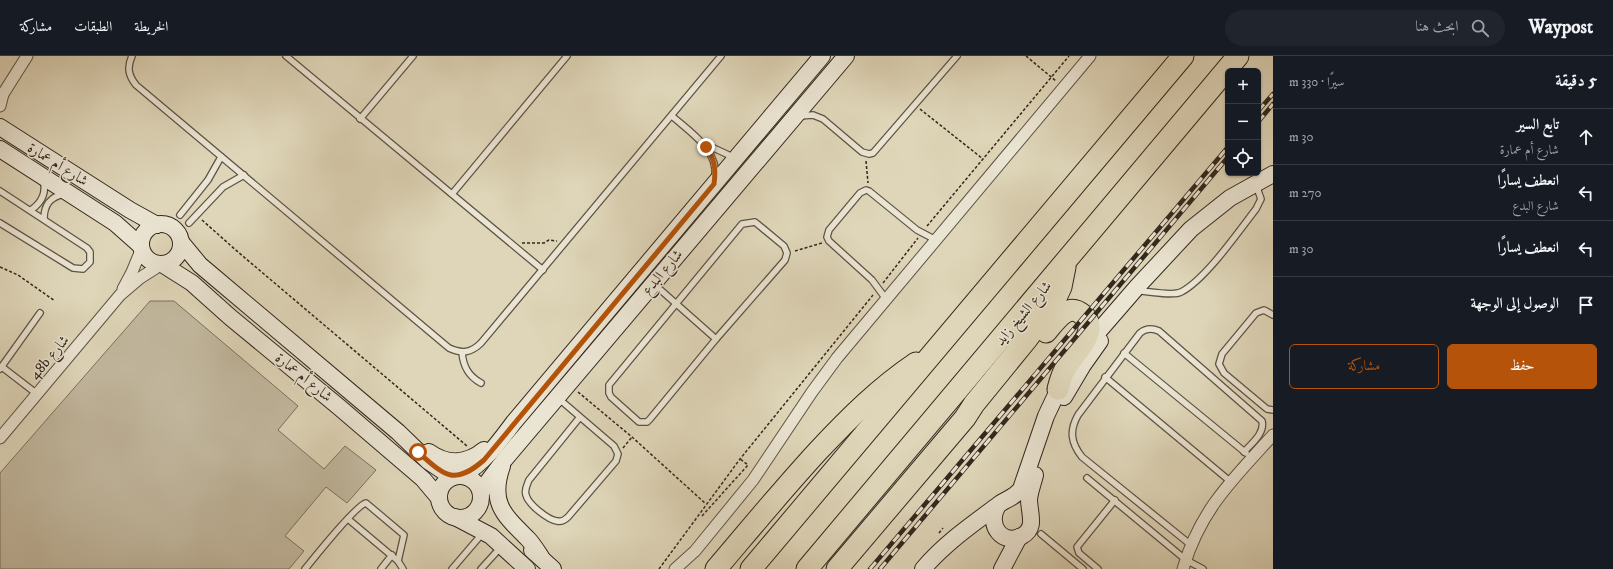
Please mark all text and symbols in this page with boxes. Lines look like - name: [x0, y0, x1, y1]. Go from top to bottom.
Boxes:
- search box: [1225, 10, 1505, 46]
- text: Waypost: [1529, 16, 1593, 39]
- text: ابحث هنا: [1415, 17, 1459, 36]
- icon: search: [1469, 17, 1491, 39]
- text: مشاركة: [20, 18, 52, 36]
- text: الطبقات: [74, 18, 112, 36]
- text: الخريطة: [134, 18, 168, 36]
- map controls: [1225, 68, 1261, 176]
- button: +: [1225, 68, 1261, 104]
- text: 5 دقيقة: [1555, 70, 1597, 92]
- text: سيرًا · 330 m: [1289, 74, 1344, 90]
- button: −: [1225, 104, 1261, 140]
- text: تابع السير: [1517, 115, 1559, 134]
- icon: ahead: [1575, 126, 1597, 148]
- text: 30 m: [1289, 129, 1313, 145]
- street label: شارع أم عمارة: [22, 137, 93, 193]
- route end: [697, 138, 715, 156]
- button: locate: [1225, 140, 1261, 176]
- text: شارع أم عمارة: [1500, 142, 1559, 158]
- text: انعطف يسارًا: [1498, 171, 1559, 190]
- icon: left: [1575, 182, 1597, 204]
- text: 270 m: [1289, 185, 1322, 201]
- text: شارع البدع: [1512, 198, 1559, 214]
- text: انعطف يسارًا: [1498, 238, 1559, 257]
- icon: left: [1575, 238, 1597, 260]
- text: 30 m: [1289, 241, 1313, 257]
- street label: شارع البدع: [638, 246, 689, 301]
- street label: شارع الشيخ زايد: [991, 277, 1059, 352]
- text: الوصول إلى الوجهة: [1470, 294, 1559, 313]
- icon: arrive: [1575, 294, 1597, 316]
- street label: 48b شارع: [25, 331, 76, 385]
- button: مشاركة: [1289, 344, 1439, 389]
- button: حفظ: [1447, 344, 1597, 389]
- street label: شارع أم عمارة: [269, 347, 337, 409]
- route start: [409, 443, 427, 461]

